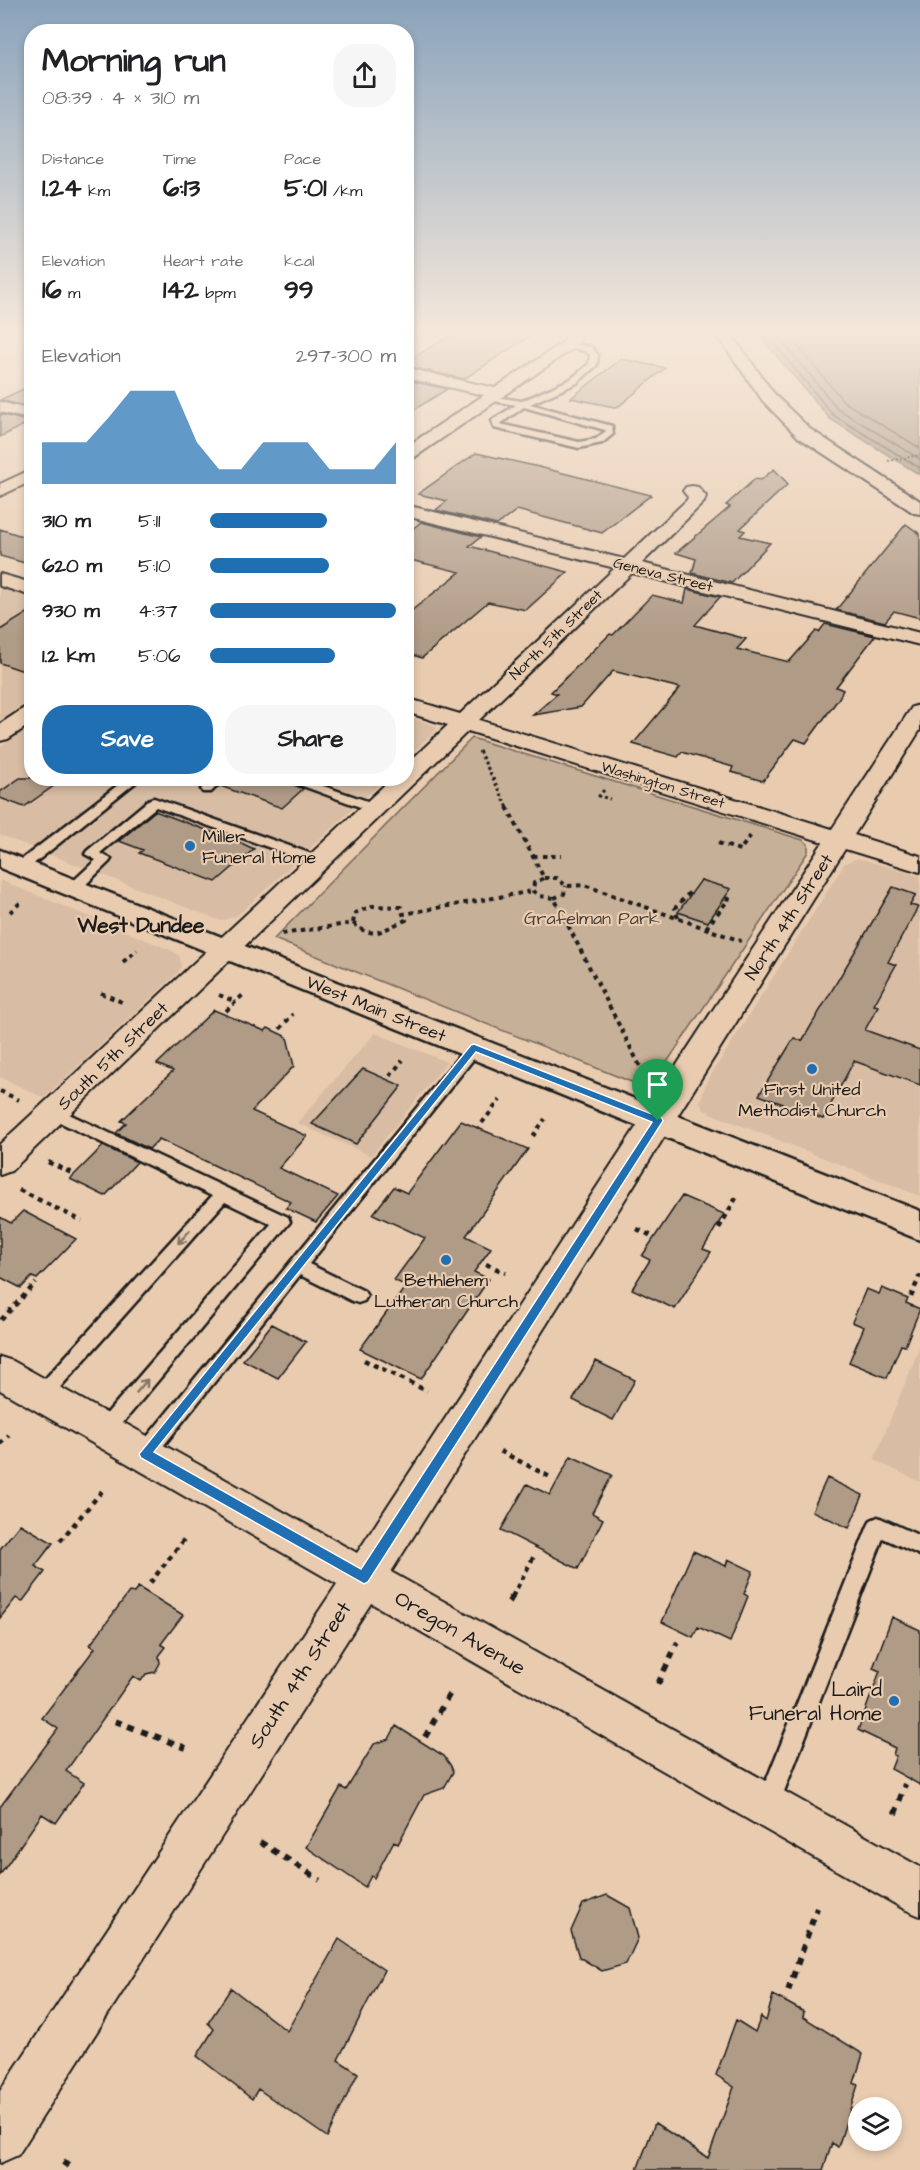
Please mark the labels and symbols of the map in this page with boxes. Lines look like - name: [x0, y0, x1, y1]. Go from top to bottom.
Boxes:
- street label: Geneva Street: [611, 552, 715, 598]
- street label: North 5th Street: [505, 585, 607, 685]
- street label: Washington Street: [598, 756, 728, 815]
- place label: Miller Funeral Home: [202, 824, 317, 870]
- marker: Miller Funeral Home: [183, 839, 197, 853]
- street label: North 4th Street: [739, 848, 840, 985]
- park label: Grafelman Park: [524, 906, 660, 931]
- district label: West Dundee: [77, 911, 205, 940]
- street label: West Main Street: [302, 970, 450, 1049]
- street label: South 5th Street: [52, 996, 175, 1116]
- pin: [632, 1059, 683, 1121]
- marker: First United Methodist Church: [805, 1062, 819, 1076]
- place label: First United Methodist Church: [738, 1077, 886, 1123]
- one-way arrow: [177, 1229, 191, 1244]
- marker: Bethlehem Lutheran Church: [439, 1253, 453, 1267]
- place label: Bethlehem Lutheran Church: [374, 1268, 518, 1314]
- one-way arrow: [135, 1379, 149, 1394]
- street label: Oregon Avenue: [388, 1584, 531, 1684]
- street label: South 4th Street: [242, 1596, 359, 1754]
- place label: Laird Funeral Home: [749, 1675, 882, 1728]
- marker: Laird Funeral Home: [887, 1694, 901, 1708]

